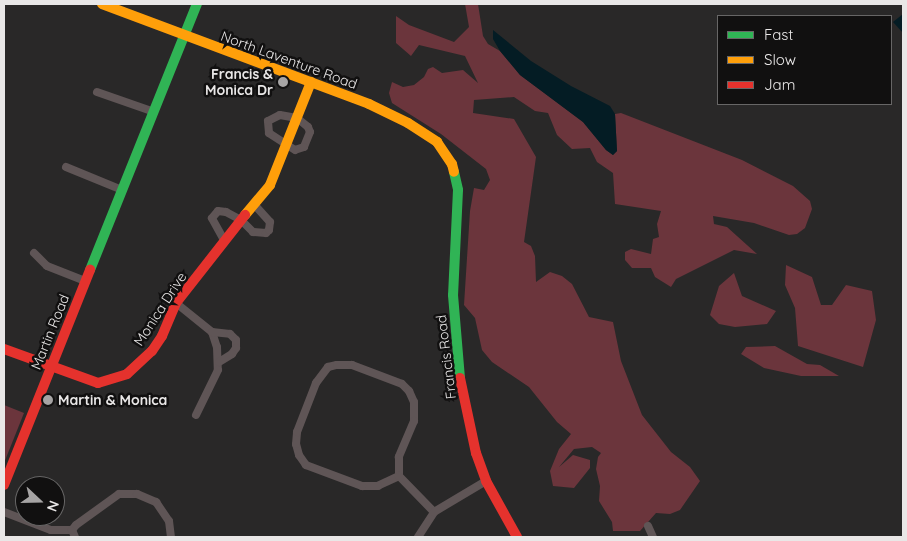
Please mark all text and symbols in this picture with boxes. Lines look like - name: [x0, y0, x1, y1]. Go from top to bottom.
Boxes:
- legend: [717, 15, 892, 105]
- text: Fast: [764, 25, 793, 44]
- street label: North Laventure Road: [219, 27, 359, 93]
- text: Slow: [764, 50, 796, 69]
- place label: Francis & Monica Dr: [205, 66, 273, 98]
- text: Jam: [764, 75, 795, 94]
- marker: Francis & Monica Dr: [277, 76, 289, 88]
- street label: Monica Drive: [130, 269, 190, 349]
- street label: Martin Road: [27, 292, 73, 372]
- street label: Francis Road: [432, 314, 460, 400]
- place label: Martin & Monica: [58, 392, 167, 408]
- marker: Martin & Monica: [42, 394, 54, 406]
- north arrow: [15, 476, 65, 526]
- text: N: [43, 498, 63, 514]

